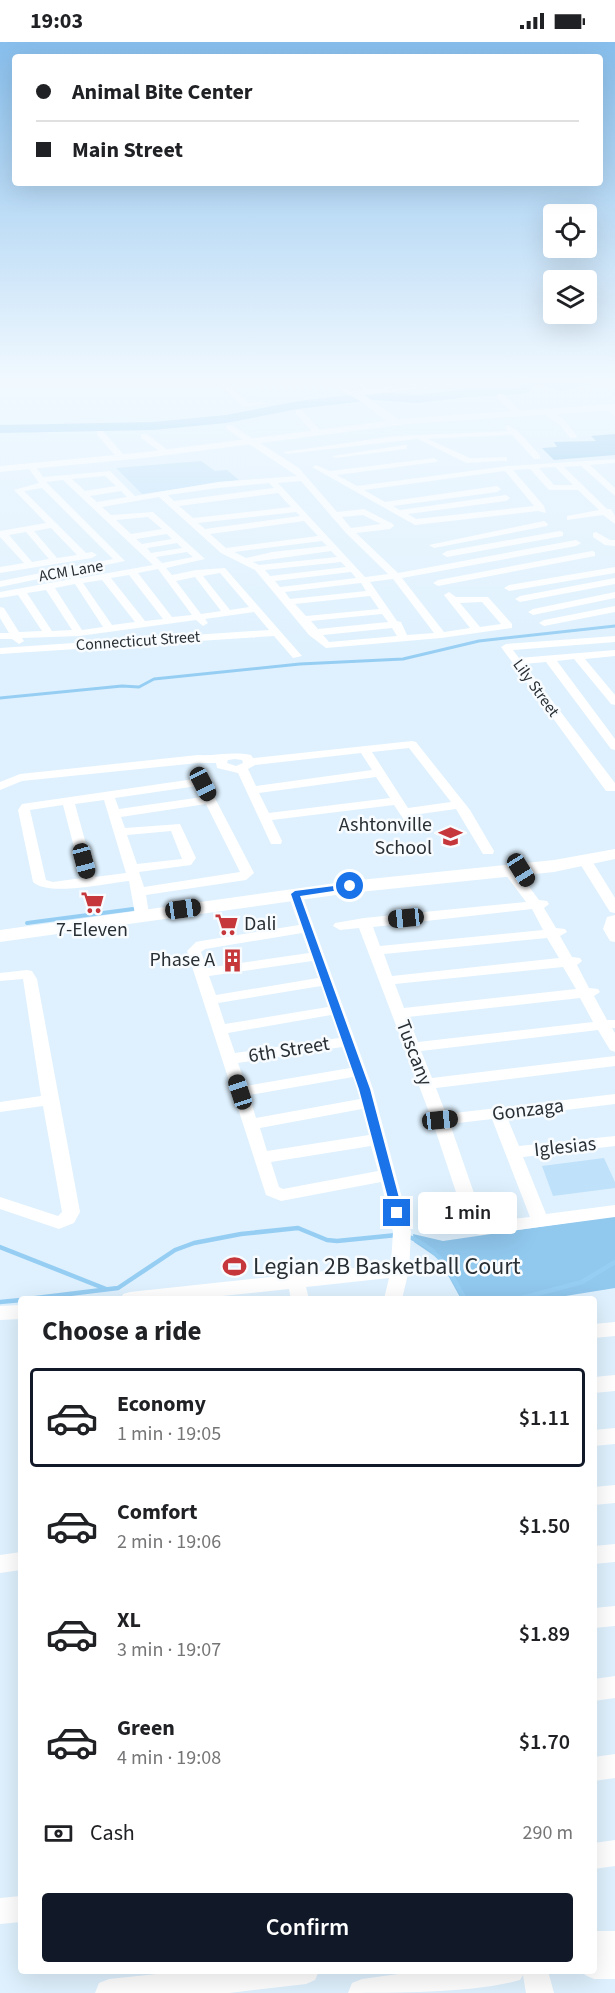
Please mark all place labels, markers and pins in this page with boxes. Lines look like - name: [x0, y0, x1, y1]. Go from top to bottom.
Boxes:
- place label: Ashtonville School: [339, 811, 432, 862]
- school or university icon: Ashtonville School: [437, 823, 463, 849]
- supermarket icon: 7-Eleven: [79, 890, 105, 916]
- place label: Dali: [244, 910, 276, 938]
- supermarket icon: Dali: [213, 911, 239, 937]
- place label: 7-Eleven: [56, 916, 128, 944]
- place label: Phase A: [150, 946, 215, 974]
- building icon: Phase A: [220, 947, 246, 973]
- place label: Legian 2B Basketball Court: [253, 1249, 521, 1284]
- sports icon: Legian 2B Basketball Court: [222, 1253, 248, 1279]

